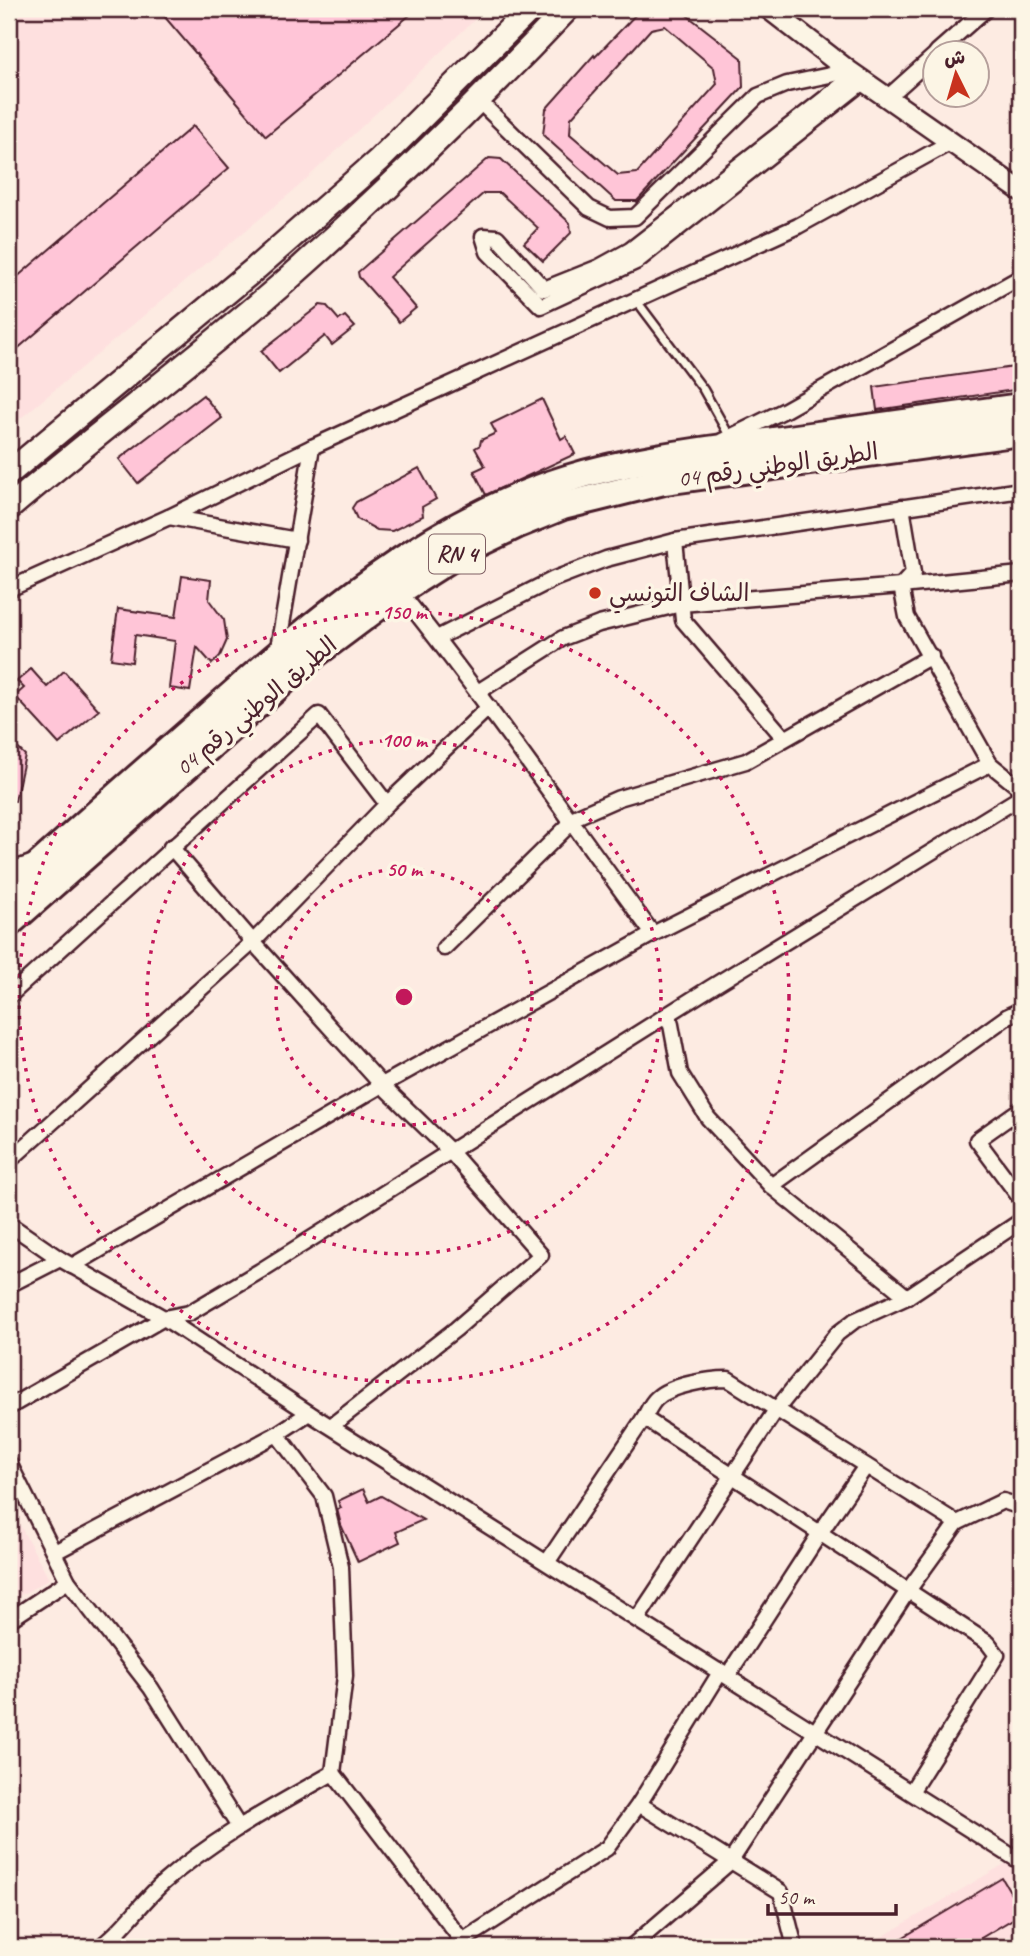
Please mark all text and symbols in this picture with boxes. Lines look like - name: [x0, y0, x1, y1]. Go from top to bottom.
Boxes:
- north arrow: [922, 38, 992, 108]
- text: ش: [943, 45, 966, 71]
- street label: الطريق الوطني رقم 04: [676, 436, 881, 500]
- road number: RN 4: [429, 534, 485, 574]
- place label: الشاف التونسي: [609, 578, 749, 614]
- marker: الشاف التونسي: [587, 585, 603, 601]
- text: 150 m: [381, 599, 429, 625]
- street label: الطريق الوطني رقم 04: [169, 630, 347, 787]
- text: 100 m: [381, 727, 429, 753]
- text: 50 m: [386, 856, 424, 882]
- centre of rings: [392, 985, 416, 1009]
- scale bar: [768, 1872, 895, 1916]
- text: 50 m: [778, 1884, 816, 1910]

